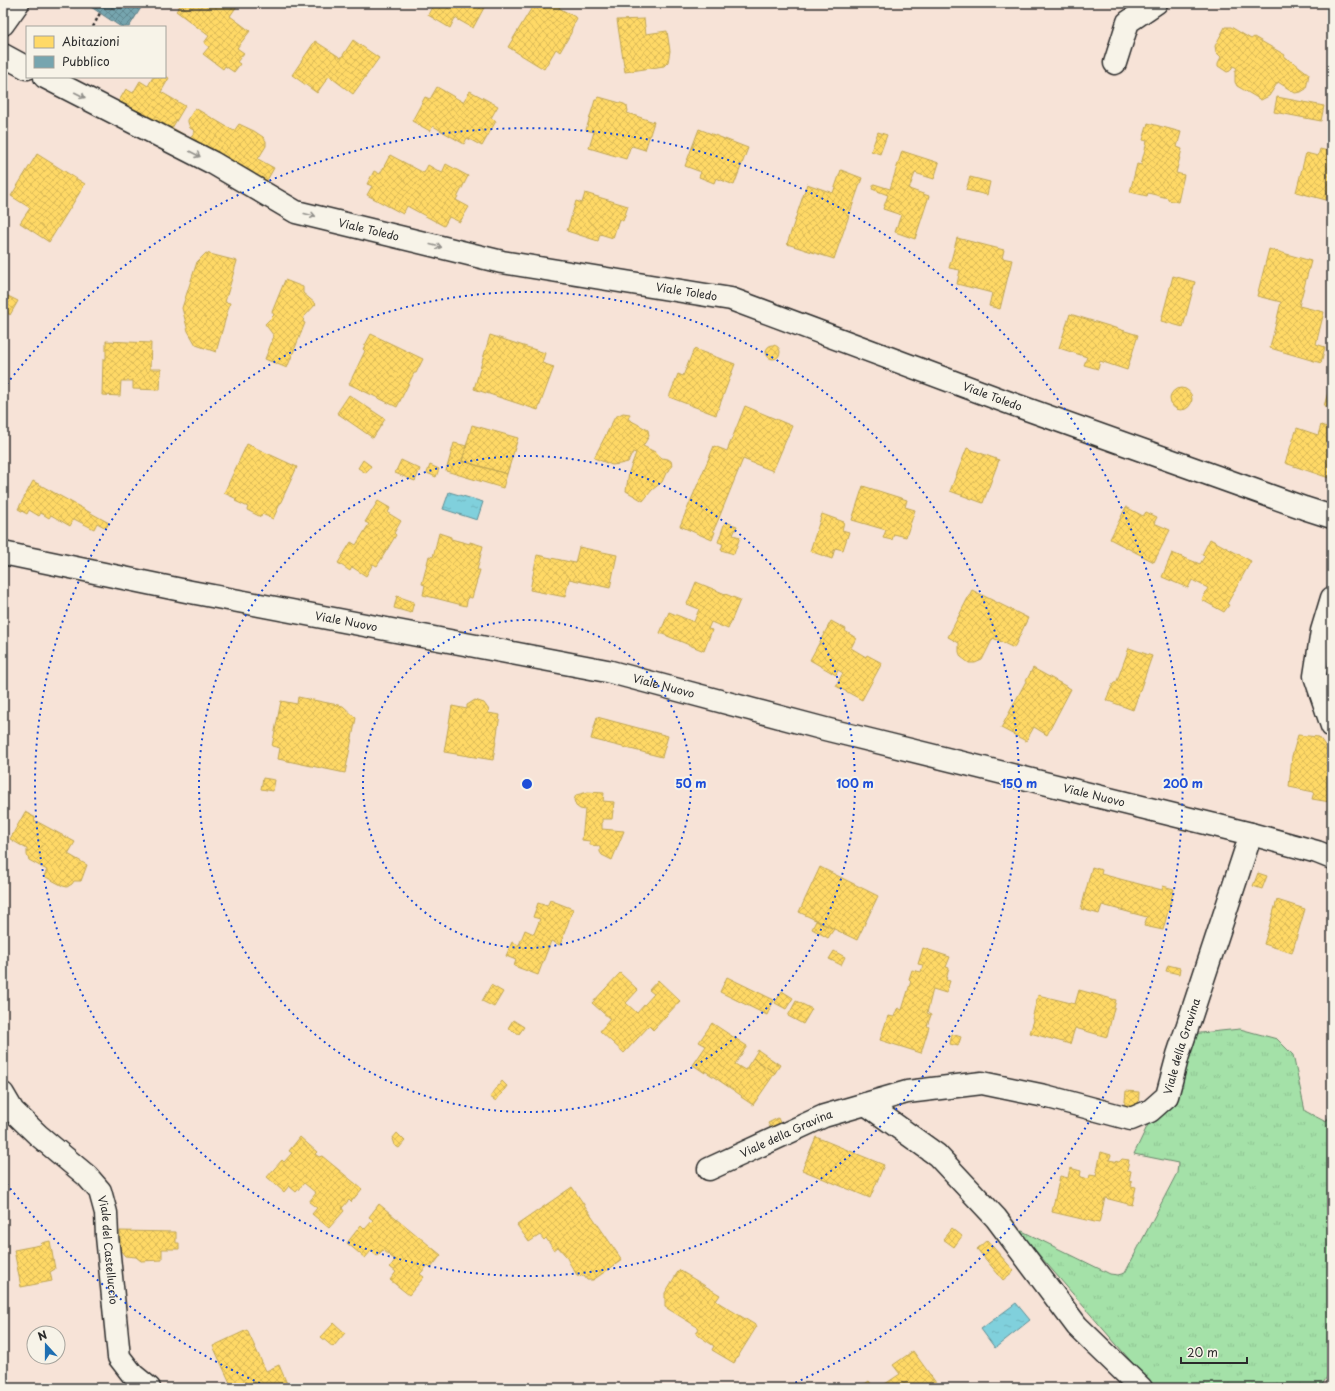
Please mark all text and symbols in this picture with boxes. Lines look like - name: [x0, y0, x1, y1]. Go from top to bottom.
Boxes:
- legend: [26, 26, 166, 78]
- text: Abitazioni: [62, 32, 120, 50]
- text: Pubblico: [62, 52, 110, 70]
- one-way arrow: [74, 92, 86, 99]
- one-way arrow: [189, 151, 201, 158]
- one-way arrow: [303, 212, 316, 220]
- street label: Viale Toledo: [337, 214, 401, 245]
- one-way arrow: [429, 242, 442, 250]
- street label: Viale Toledo: [655, 278, 719, 305]
- street label: Viale Toledo: [960, 377, 1025, 415]
- street label: Viale Nuovo: [314, 607, 379, 635]
- street label: Viale Nuovo: [631, 669, 697, 702]
- text: 50 m: [675, 774, 707, 792]
- text: 100 m: [836, 774, 874, 792]
- text: 150 m: [1001, 774, 1037, 792]
- text: 200 m: [1163, 774, 1203, 792]
- centre of rings: [520, 777, 534, 791]
- street label: Viale Nuovo: [1061, 779, 1127, 811]
- street label: Viale della Gravina: [1159, 996, 1204, 1096]
- street label: Viale della Gravina: [737, 1105, 835, 1162]
- street label: Viale del Castelluccio: [94, 1194, 123, 1305]
- north arrow: [26, 1325, 66, 1365]
- text: N: [35, 1326, 50, 1345]
- scale bar: [1181, 1339, 1247, 1365]
- text: 20 m: [1187, 1343, 1218, 1361]

